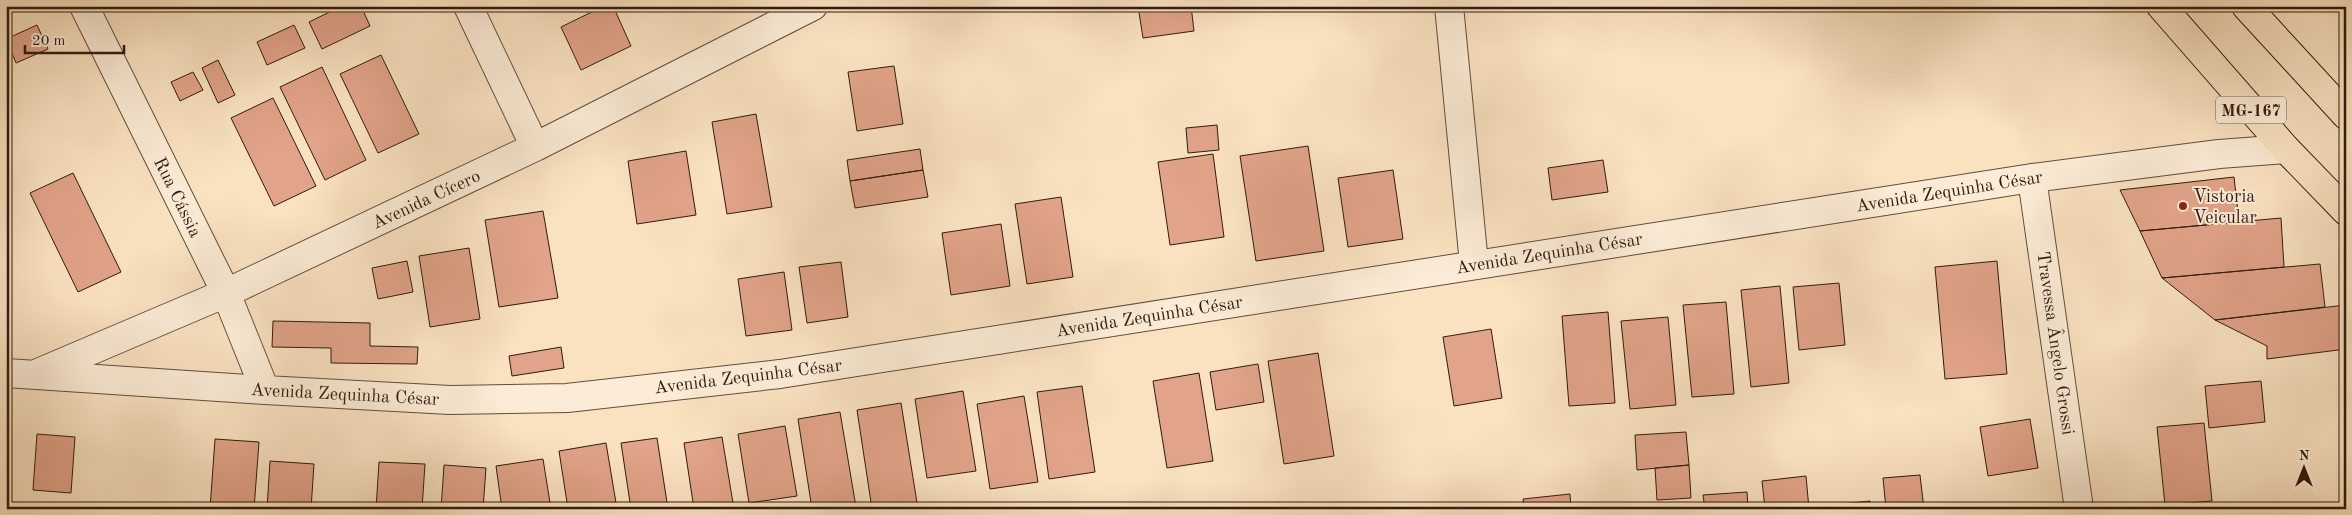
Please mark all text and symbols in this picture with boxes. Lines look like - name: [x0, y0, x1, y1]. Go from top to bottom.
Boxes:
- scale bar: [25, 22, 124, 54]
- text: 20 m: [32, 34, 66, 49]
- road number: MG-167: [2216, 96, 2286, 124]
- street label: Rua Cássia: [150, 155, 204, 240]
- street label: Avenida Cícero: [370, 167, 483, 233]
- street label: Avenida Zequinha César: [1854, 168, 2044, 216]
- place label: Vistoria Veicular: [2193, 188, 2258, 227]
- marker: Vistoria Veicular: [2177, 200, 2189, 212]
- street label: Avenida Zequinha César: [1454, 230, 1644, 278]
- street label: Travessa Ângelo Grossi: [2033, 250, 2081, 436]
- street label: Avenida Zequinha César: [1054, 293, 1244, 341]
- street label: Avenida Zequinha César: [653, 356, 844, 397]
- street label: Avenida Zequinha César: [250, 381, 440, 409]
- north arrow: [2280, 442, 2330, 492]
- text: N: [2299, 449, 2310, 463]

